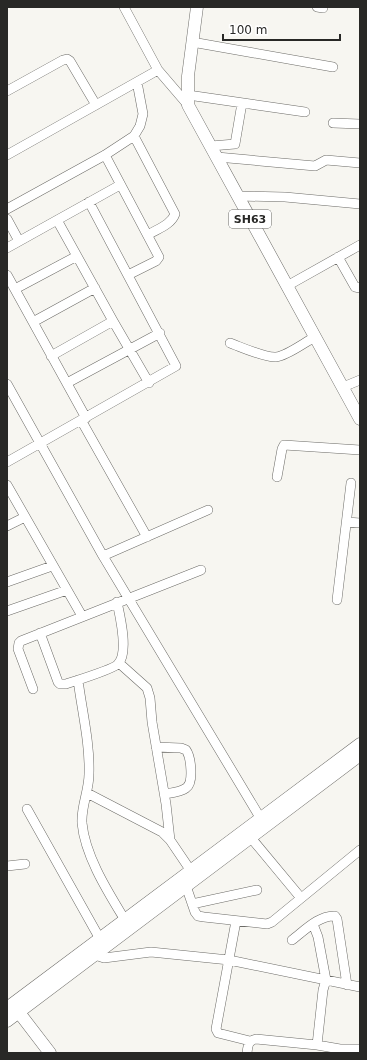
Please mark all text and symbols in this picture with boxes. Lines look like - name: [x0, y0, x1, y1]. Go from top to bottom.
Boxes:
- scale bar: [223, 16, 340, 42]
- text: 100 m: [229, 23, 267, 37]
- road number: SH63: [229, 210, 271, 228]

